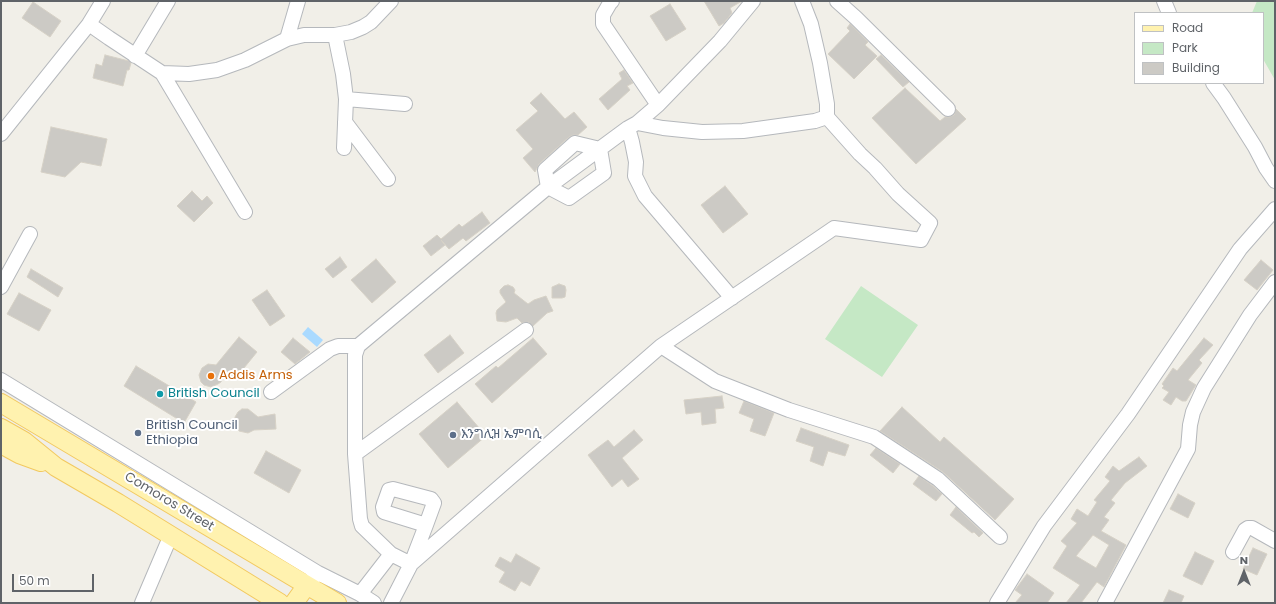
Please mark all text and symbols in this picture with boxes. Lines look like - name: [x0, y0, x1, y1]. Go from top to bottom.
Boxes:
- legend: [1134, 12, 1264, 84]
- text: Road: [1172, 19, 1203, 36]
- text: Park: [1172, 39, 1198, 56]
- text: Building: [1172, 59, 1220, 76]
- place label: Addis Arms: [219, 368, 293, 384]
- marker: Addis Arms: [206, 371, 216, 381]
- place label: British Council: [168, 386, 260, 402]
- marker: British Council: [155, 389, 165, 399]
- place label: British Council Ethiopia: [146, 418, 238, 449]
- place label: እንግሊዝ ኤምባሲ: [461, 427, 542, 443]
- marker: British Council Ethiopia: [133, 428, 143, 438]
- marker: እንግሊዝ ኤምባሲ: [448, 430, 458, 440]
- street label: Comoros Street: [121, 469, 217, 535]
- north arrow: [1224, 552, 1264, 592]
- text: N: [1240, 552, 1248, 568]
- scale bar: [14, 566, 96, 592]
- text: 50 m: [19, 572, 50, 589]

